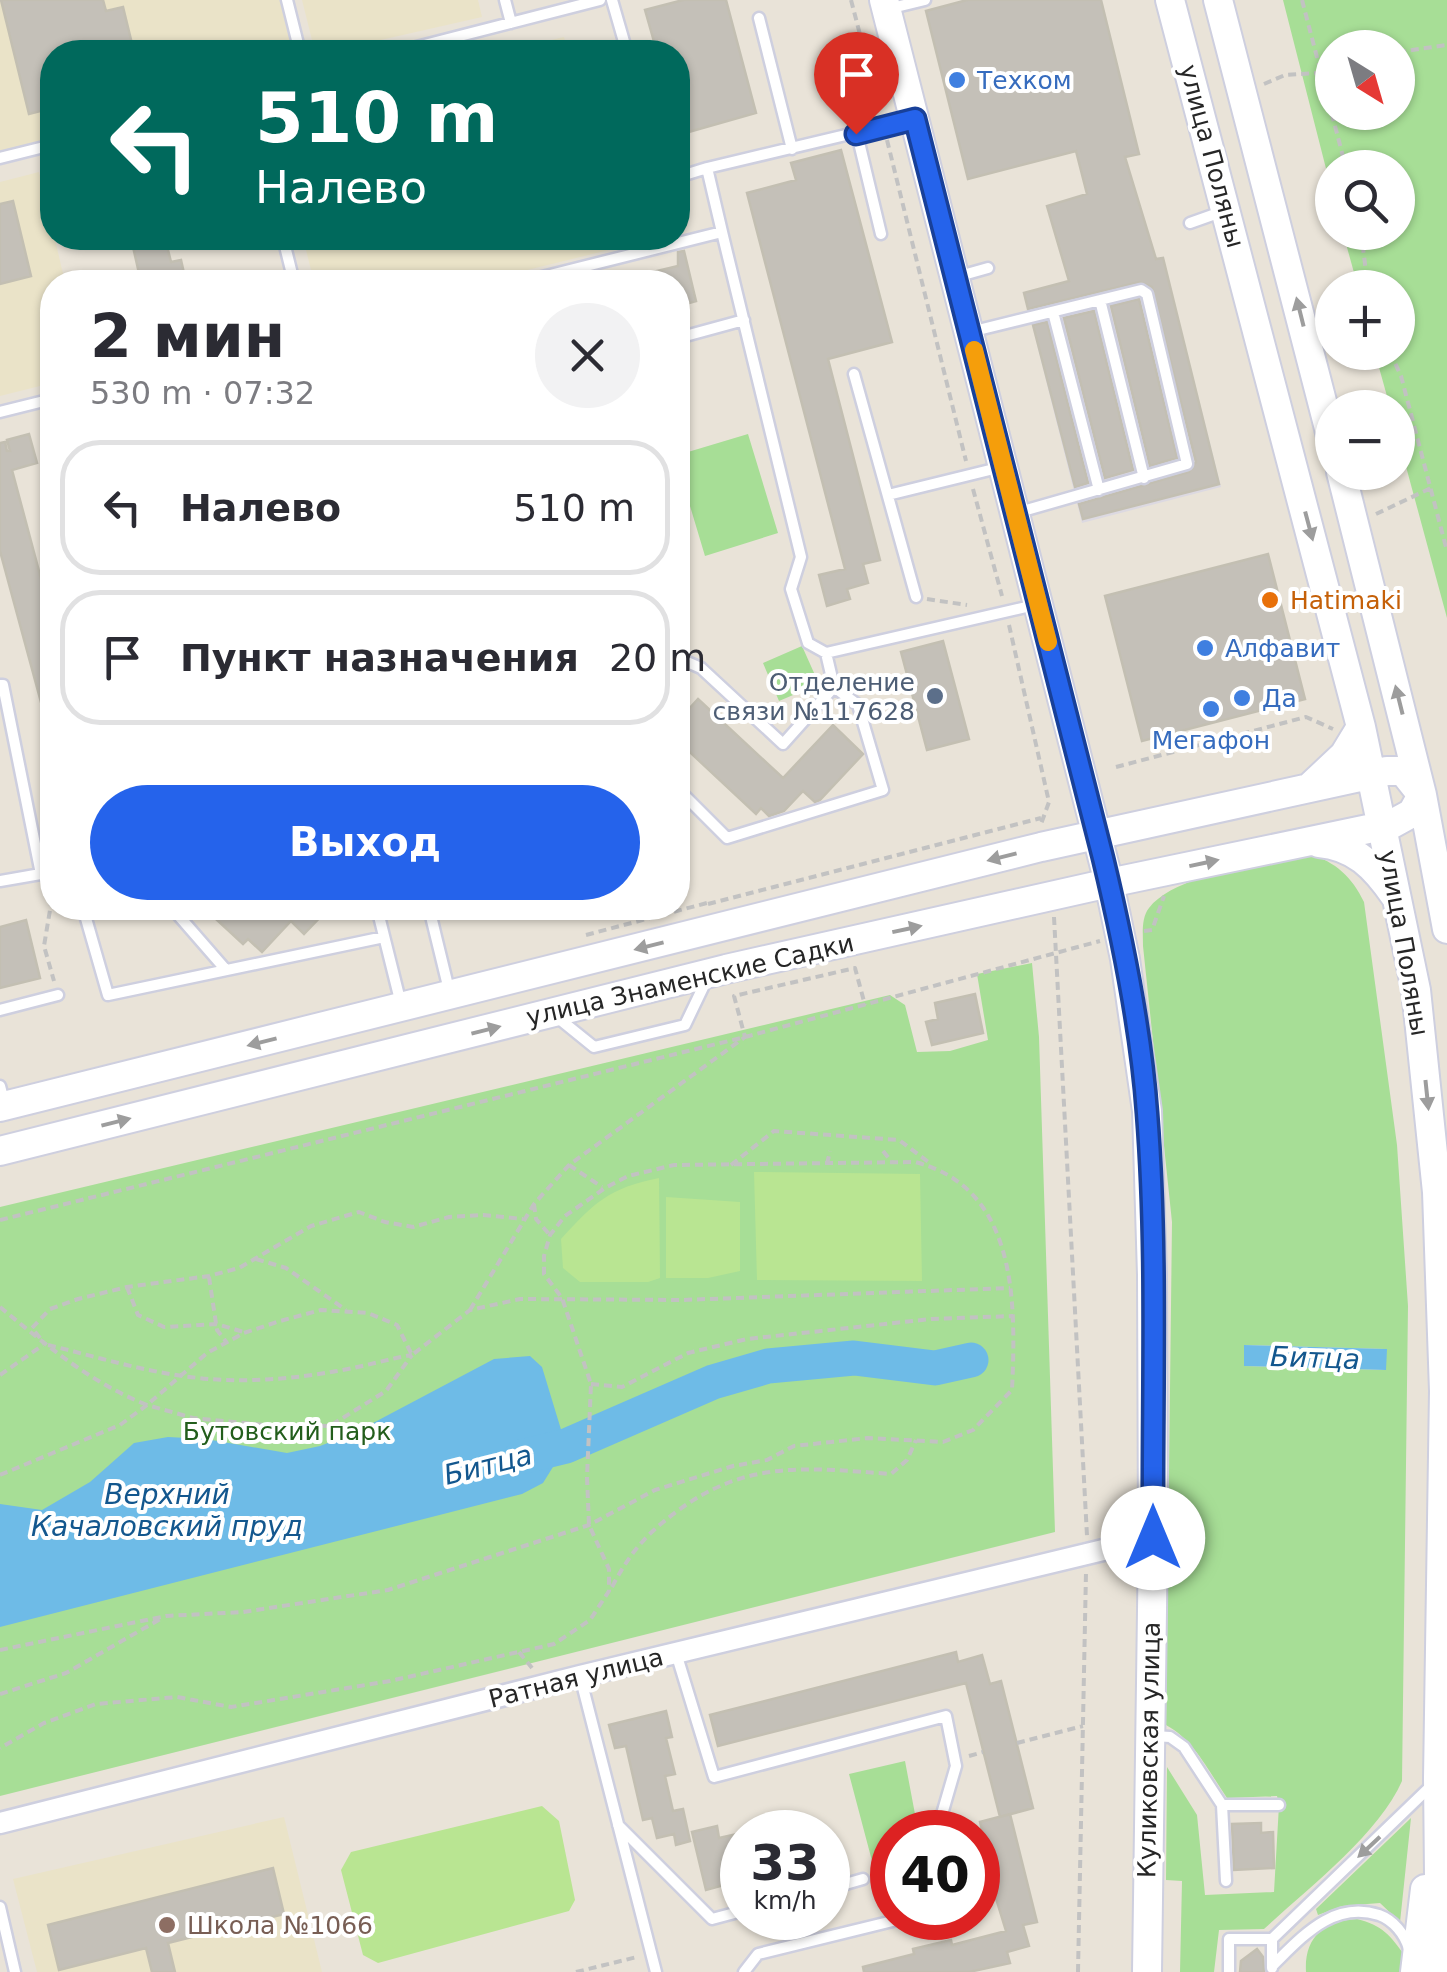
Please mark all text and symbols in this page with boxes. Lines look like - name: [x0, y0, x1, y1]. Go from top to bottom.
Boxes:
- north arrow: [1315, 30, 1415, 130]
- map controls: [1315, 30, 1415, 490]
- pin: [814, 32, 899, 135]
- icon: arrive: [829, 47, 884, 102]
- street label: улица Поляны: [1174, 61, 1250, 251]
- place label: Техком: [976, 66, 1072, 95]
- marker: Техком: [946, 69, 968, 91]
- text: 510 m: [255, 77, 498, 159]
- icon: left: [90, 80, 220, 210]
- button: search: [1315, 150, 1415, 250]
- text: Налево: [255, 161, 427, 214]
- button: +: [1315, 270, 1415, 370]
- one-way arrow: [1291, 296, 1307, 327]
- text: 2 мин: [90, 301, 285, 371]
- button: close: [535, 303, 640, 408]
- text: 530 m · 07:32: [90, 374, 315, 412]
- button: −: [1315, 390, 1415, 490]
- icon: left: [95, 480, 150, 535]
- text: Налево: [180, 486, 341, 530]
- text: 510 m: [513, 486, 635, 530]
- one-way arrow: [1301, 511, 1317, 542]
- place label: Hatimaki: [1290, 586, 1402, 615]
- marker: Hatimaki: [1259, 589, 1281, 611]
- icon: arrive: [95, 630, 150, 685]
- place label: Алфавит: [1225, 634, 1340, 663]
- text: Пункт назначения: [180, 636, 579, 680]
- text: 20 m: [609, 636, 706, 680]
- marker: Алфавит: [1194, 637, 1216, 659]
- place label: Отделение связи №117628: [713, 668, 915, 726]
- place label: Да: [1262, 684, 1297, 713]
- one-way arrow: [1391, 684, 1406, 715]
- marker: Отделение связи №117628: [924, 685, 946, 707]
- marker: Да: [1231, 687, 1253, 709]
- marker: Мегафон: [1200, 698, 1222, 720]
- place label: Мегафон: [1152, 726, 1270, 755]
- button: Выход: [90, 785, 640, 900]
- street label: улица Поляны: [1373, 848, 1435, 1038]
- one-way arrow: [986, 850, 1017, 865]
- one-way arrow: [1189, 854, 1220, 870]
- one-way arrow: [892, 921, 923, 936]
- street label: улица Знаменские Садки: [523, 928, 857, 1032]
- one-way arrow: [633, 939, 664, 954]
- one-way arrow: [470, 1021, 501, 1037]
- one-way arrow: [246, 1034, 277, 1050]
- one-way arrow: [1419, 1079, 1435, 1111]
- one-way arrow: [101, 1114, 132, 1129]
- water label: Битца: [1269, 1340, 1361, 1376]
- park label: Бутовский парк: [183, 1417, 391, 1446]
- water label: Битца: [440, 1438, 536, 1492]
- water label: Верхний Качаловский пруд: [31, 1478, 303, 1543]
- position arrow: [1101, 1486, 1205, 1590]
- street label: Куликовская улица: [1132, 1622, 1166, 1878]
- street label: Ратная улица: [486, 1642, 666, 1714]
- speed limit sign: 40: [870, 1810, 1000, 1940]
- text: 33: [750, 1834, 820, 1892]
- one-way arrow: [1358, 1835, 1382, 1858]
- text: km/h: [753, 1886, 817, 1915]
- place label: Школа №1066: [187, 1911, 373, 1940]
- marker: Школа №1066: [156, 1914, 178, 1936]

